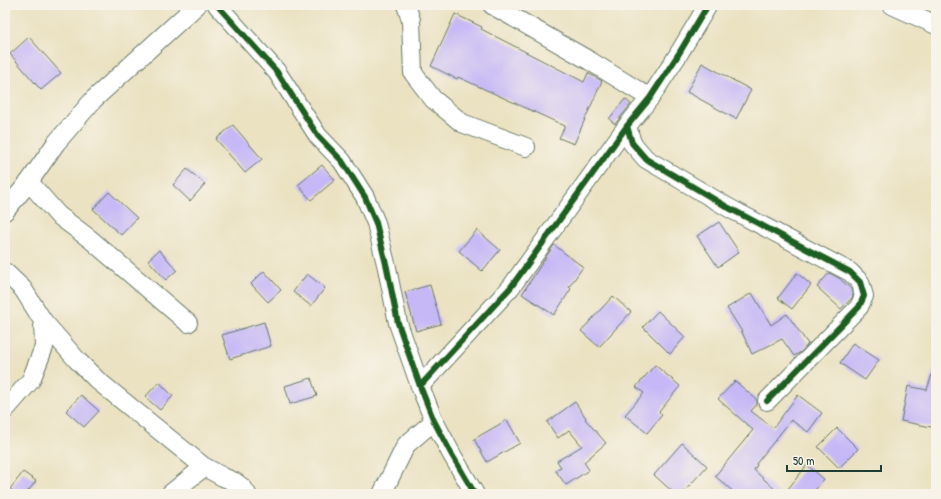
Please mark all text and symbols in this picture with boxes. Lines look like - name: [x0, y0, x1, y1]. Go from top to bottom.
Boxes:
- scale bar: [787, 447, 881, 473]
- text: 50 m: [793, 452, 814, 469]

